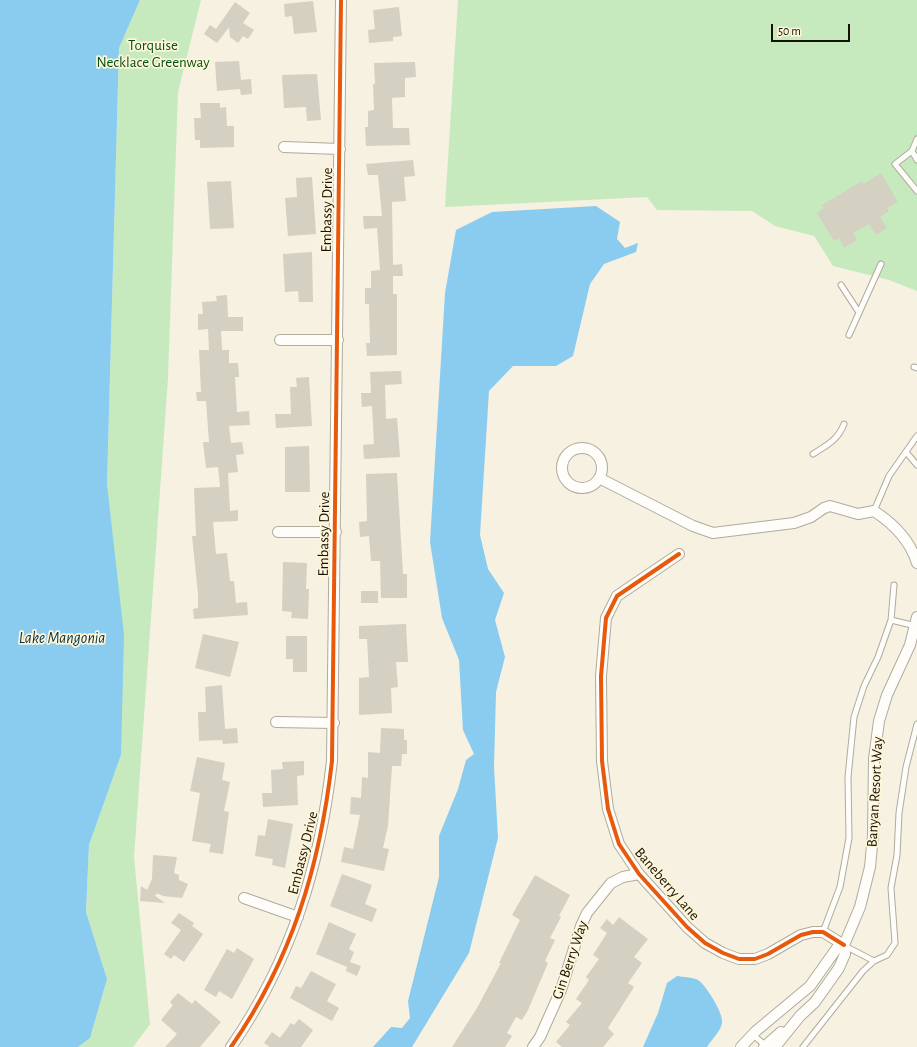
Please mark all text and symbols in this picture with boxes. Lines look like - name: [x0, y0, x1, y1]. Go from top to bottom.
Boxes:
- scale bar: [773, 16, 852, 42]
- text: 50 m: [778, 25, 801, 37]
- park label: Torquise Necklace Greenway: [96, 36, 210, 71]
- street label: Embassy Drive: [317, 167, 337, 253]
- street label: Embassy Drive: [314, 491, 334, 577]
- water label: Lake Mangonia: [19, 628, 105, 648]
- street label: Banyan Resort Way: [863, 736, 887, 848]
- street label: Embassy Drive: [284, 810, 322, 896]
- street label: Baneberry Lane: [631, 844, 703, 924]
- street label: Gin Berry Way: [548, 918, 592, 1002]

